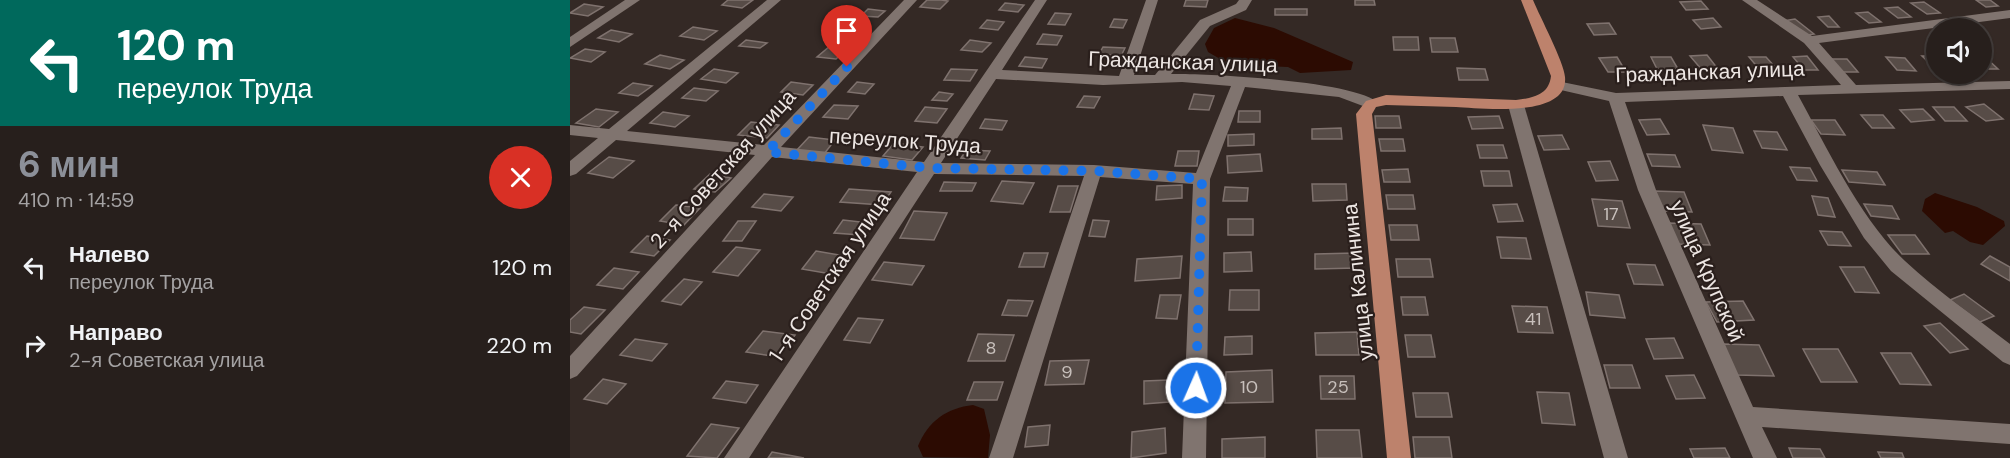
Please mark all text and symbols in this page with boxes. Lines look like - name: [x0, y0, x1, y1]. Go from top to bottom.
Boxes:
- pin: [821, 5, 872, 67]
- icon: arrive: [830, 14, 863, 47]
- text: 120 m: [117, 18, 235, 73]
- map controls: [1926, 18, 1992, 84]
- button: sound: [1926, 18, 1992, 84]
- icon: left: [18, 24, 96, 102]
- street label: Гражданская улица: [1088, 45, 1279, 79]
- street label: Гражданская улица: [1615, 55, 1806, 89]
- text: переулок Труда: [117, 71, 312, 106]
- street label: 2-я Советская улица: [644, 83, 802, 255]
- street label: переулок Труда: [828, 122, 982, 160]
- text: 6 мин: [18, 141, 120, 188]
- button: close: [489, 146, 552, 209]
- street label: 1-я Советская улица: [763, 186, 898, 368]
- text: 410 m · 14:59: [18, 187, 134, 213]
- street label: улица Крупской: [1663, 196, 1751, 346]
- street label: улица Калинина: [1336, 202, 1380, 362]
- house number: 17: [1603, 202, 1619, 226]
- text: Налево: [69, 240, 150, 269]
- icon: left: [18, 251, 51, 284]
- text: 120 m: [492, 253, 552, 282]
- text: переулок Труда: [69, 269, 214, 295]
- house number: 41: [1525, 307, 1541, 331]
- text: Направо: [69, 318, 163, 347]
- icon: right: [18, 329, 51, 362]
- text: 220 m: [486, 331, 552, 360]
- house number: 8: [986, 336, 996, 360]
- text: 2-я Советская улица: [69, 347, 264, 373]
- position arrow: [1164, 356, 1228, 420]
- house number: 9: [1061, 360, 1073, 384]
- house number: 10: [1240, 375, 1258, 399]
- house number: 25: [1327, 375, 1349, 399]

